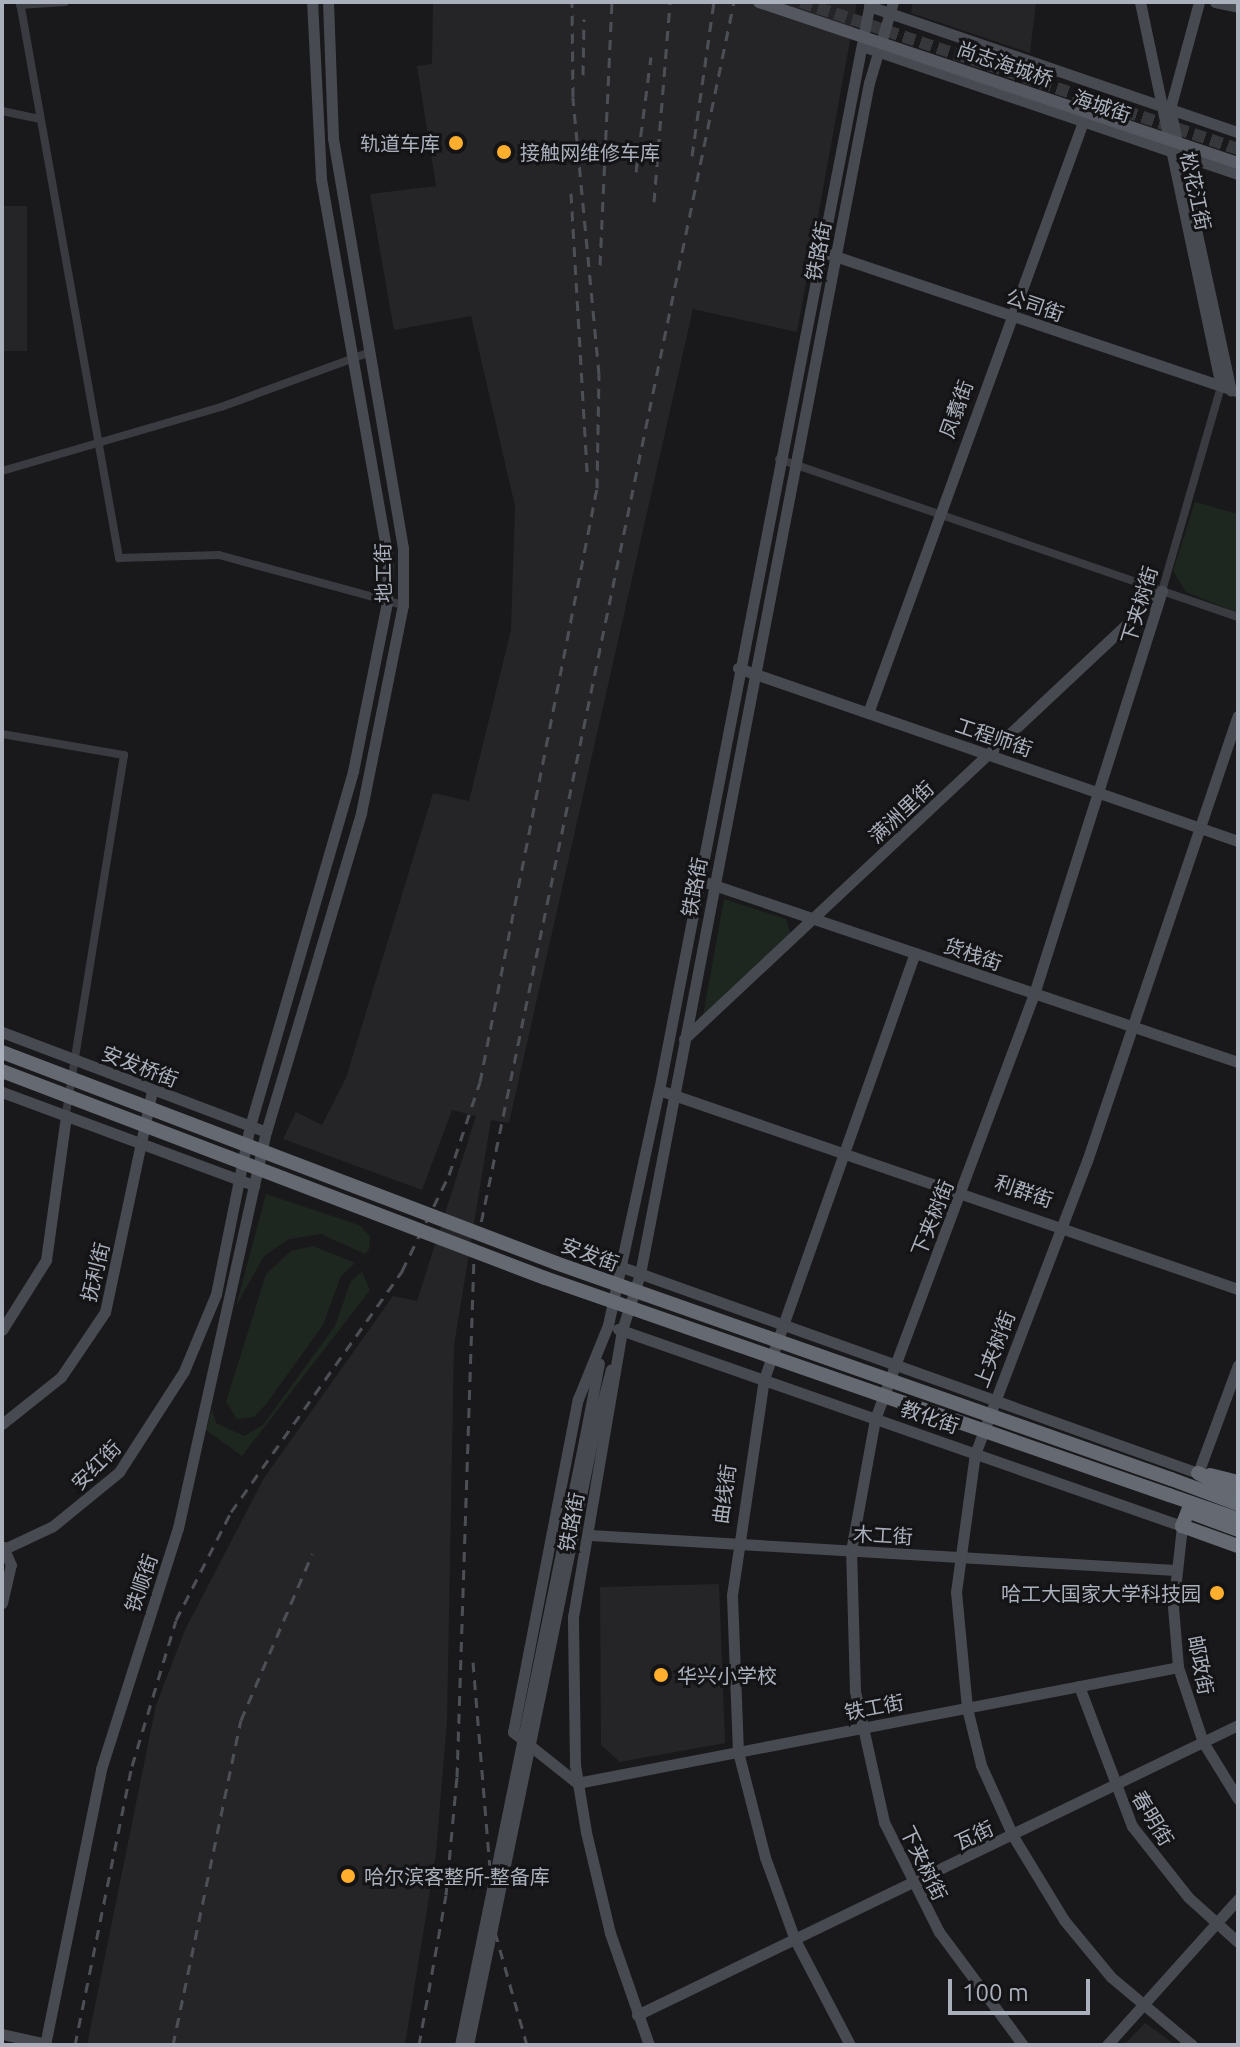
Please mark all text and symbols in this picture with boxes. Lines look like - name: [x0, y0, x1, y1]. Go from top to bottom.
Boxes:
- street label: 尚志海城桥: [954, 36, 1056, 92]
- street label: 海城街: [1070, 85, 1134, 127]
- place label: 轨道车库: [360, 131, 440, 155]
- marker: 轨道车库: [447, 134, 465, 152]
- place label: 接触网维修车库: [520, 140, 660, 164]
- marker: 接触网维修车库: [495, 143, 513, 161]
- street label: 松花江街: [1176, 149, 1216, 233]
- street label: 铁路街: [800, 219, 836, 283]
- street label: 公司街: [1003, 284, 1067, 326]
- street label: 凤翥街: [934, 377, 978, 441]
- street label: 地工街: [370, 543, 396, 603]
- street label: 下夹树街: [1116, 563, 1162, 647]
- street label: 工程师街: [952, 713, 1036, 761]
- street label: 满洲里街: [864, 776, 938, 848]
- street label: 铁路街: [676, 855, 712, 919]
- street label: 货栈街: [941, 933, 1005, 975]
- street label: 安发桥街: [98, 1040, 182, 1092]
- street label: 利群街: [992, 1170, 1056, 1212]
- street label: 下夹树街: [906, 1176, 958, 1260]
- street label: 安发街: [558, 1232, 622, 1276]
- street label: 抚利街: [76, 1240, 114, 1304]
- street label: 上夹树街: [968, 1307, 1020, 1391]
- street label: 教化街: [898, 1396, 962, 1438]
- street label: 安红街: [66, 1435, 126, 1495]
- street label: 曲线街: [708, 1463, 740, 1525]
- street label: 铁路街: [553, 1490, 589, 1554]
- street label: 木工街: [852, 1521, 914, 1549]
- street label: 铁顺街: [120, 1551, 162, 1615]
- place label: 哈工大国家大学科技园: [1001, 1581, 1201, 1605]
- marker: 哈工大国家大学科技园: [1208, 1584, 1226, 1602]
- street label: 邮政街: [1183, 1633, 1219, 1697]
- place label: 华兴小学校: [677, 1663, 777, 1687]
- marker: 华兴小学校: [652, 1666, 670, 1684]
- street label: 铁工街: [842, 1689, 906, 1725]
- street label: 春明街: [1127, 1786, 1179, 1850]
- street label: 瓦街: [951, 1816, 997, 1854]
- street label: 下夹树街: [896, 1822, 952, 1904]
- place label: 哈尔滨客整所-整备库: [364, 1864, 550, 1888]
- marker: 哈尔滨客整所-整备库: [339, 1867, 357, 1885]
- scale bar: [952, 1963, 1094, 2013]
- text: 100 m: [962, 1979, 1029, 2006]

